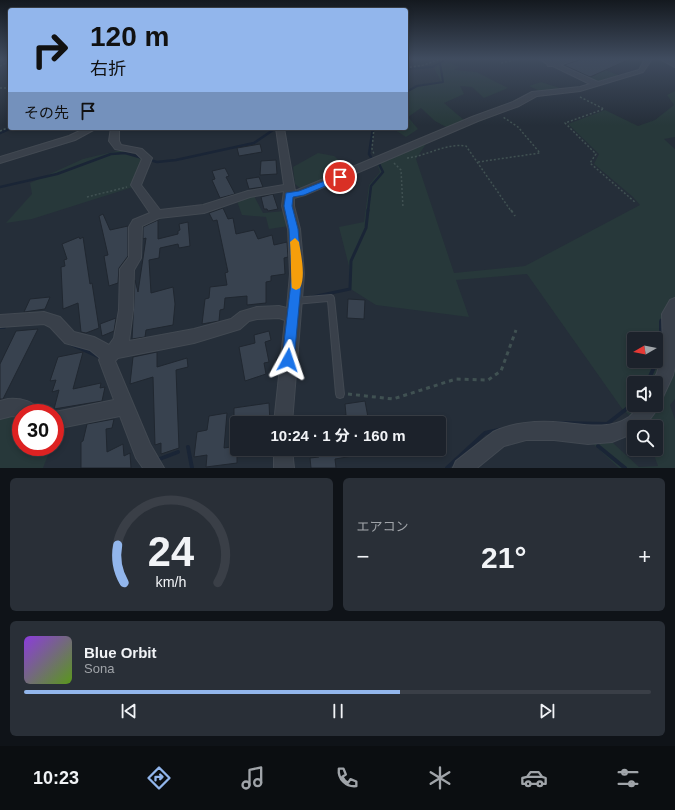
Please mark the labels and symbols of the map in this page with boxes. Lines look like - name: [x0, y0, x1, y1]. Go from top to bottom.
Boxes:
- pin: [323, 160, 357, 194]
- north arrow: [627, 332, 663, 368]
- position arrow: [267, 339, 309, 381]
- speed limit sign: 30: [12, 404, 64, 456]

